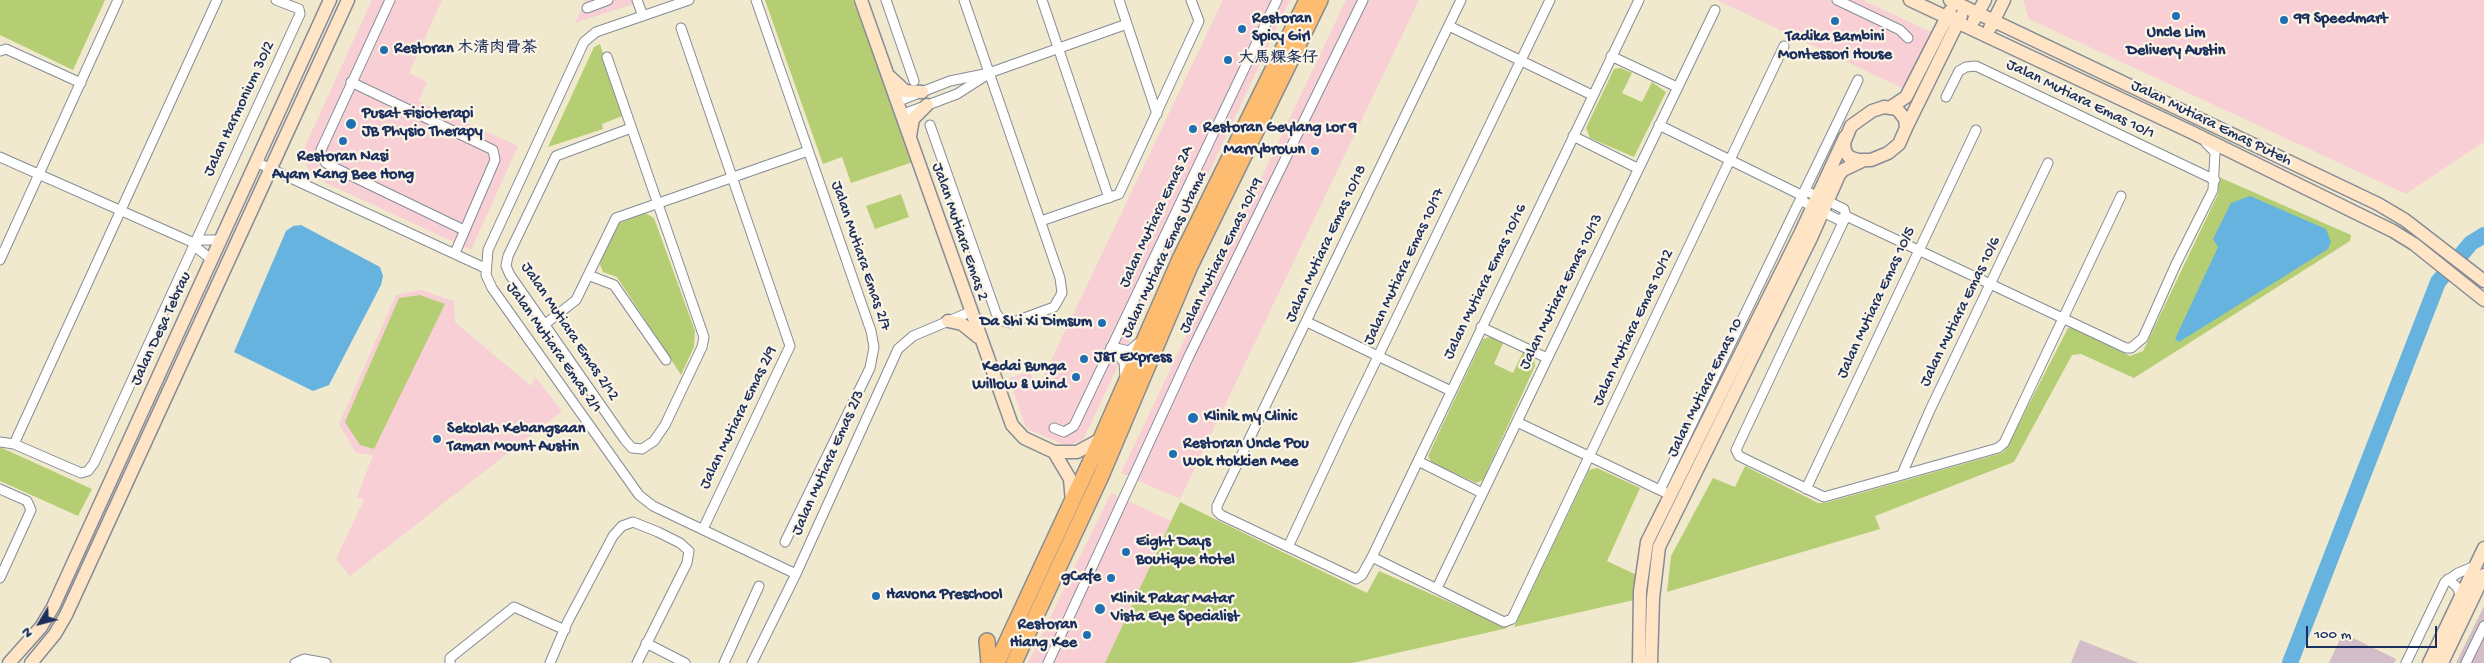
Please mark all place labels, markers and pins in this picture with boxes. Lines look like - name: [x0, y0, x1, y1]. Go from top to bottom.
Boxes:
- place label: Restoran Spicy Girl: [1252, 10, 1312, 48]
- marker: Uncle Lim Delivery Austin: [2170, 10, 2182, 22]
- place label: 99 Speedmart: [2294, 10, 2387, 30]
- marker: 99 Speedmart: [2278, 14, 2290, 26]
- marker: Tadika Bambini Montessori House: [1829, 15, 1841, 27]
- marker: Restoran Spicy Girl: [1236, 23, 1248, 35]
- place label: Uncle Lim Delivery Austin: [2127, 24, 2225, 62]
- place label: Tadika Bambini Montessori House: [1778, 28, 1892, 66]
- place label: Restoran 木清肉骨茶: [394, 40, 537, 60]
- marker: Restoran 木清肉骨茶: [378, 44, 390, 56]
- place label: 大馬粿条仔: [1238, 50, 1318, 70]
- marker: 大馬粿条仔: [1222, 54, 1234, 66]
- place label: Pusat Fisioterapi JB Physio Therapy: [362, 105, 482, 143]
- marker: Pusat Fisioterapi JB Physio Therapy: [344, 117, 358, 131]
- place label: Restoran Geylang Lor 9: [1203, 119, 1357, 139]
- marker: Restoran Geylang Lor 9: [1187, 123, 1199, 135]
- marker: Restoran Nasi Ayam Kang Bee Hong: [337, 135, 349, 147]
- place label: Marrybrown: [1223, 141, 1305, 161]
- marker: Marrybrown: [1309, 145, 1321, 157]
- place label: Restoran Nasi Ayam Kang Bee Hong: [272, 148, 414, 186]
- place label: Da Shi Xi Dimsum: [980, 313, 1092, 333]
- marker: Da Shi Xi Dimsum: [1096, 317, 1108, 329]
- place label: J&T Express: [1094, 349, 1172, 369]
- marker: J&T Express: [1078, 353, 1090, 365]
- place label: Kedai Bunga Willow & Wind: [972, 358, 1066, 396]
- marker: Kedai Bunga Willow & Wind: [1070, 371, 1082, 383]
- place label: Klinik my Clinic: [1204, 408, 1297, 428]
- marker: Klinik my Clinic: [1186, 411, 1200, 425]
- place label: Sekolah Kebangsaan Taman Mount Austin: [447, 420, 585, 458]
- marker: Sekolah Kebangsaan Taman Mount Austin: [431, 433, 443, 445]
- place label: Restoran Uncle Pou Wok Hokkien Mee: [1183, 435, 1309, 473]
- marker: Restoran Uncle Pou Wok Hokkien Mee: [1167, 448, 1179, 460]
- place label: Eight Days Boutique Hotel: [1136, 533, 1235, 571]
- marker: Eight Days Boutique Hotel: [1120, 546, 1132, 558]
- place label: gCafe: [1061, 568, 1101, 588]
- marker: gCafe: [1105, 572, 1117, 584]
- place label: Havona Preschool: [886, 586, 1002, 606]
- marker: Havona Preschool: [870, 590, 882, 602]
- place label: Klinik Pakar Matar Vista Eye Specialist: [1111, 590, 1239, 628]
- marker: Klinik Pakar Matar Vista Eye Specialist: [1093, 602, 1107, 616]
- place label: Restoran Hiang Kee: [1010, 616, 1077, 654]
- marker: Restoran Hiang Kee: [1081, 629, 1093, 641]

